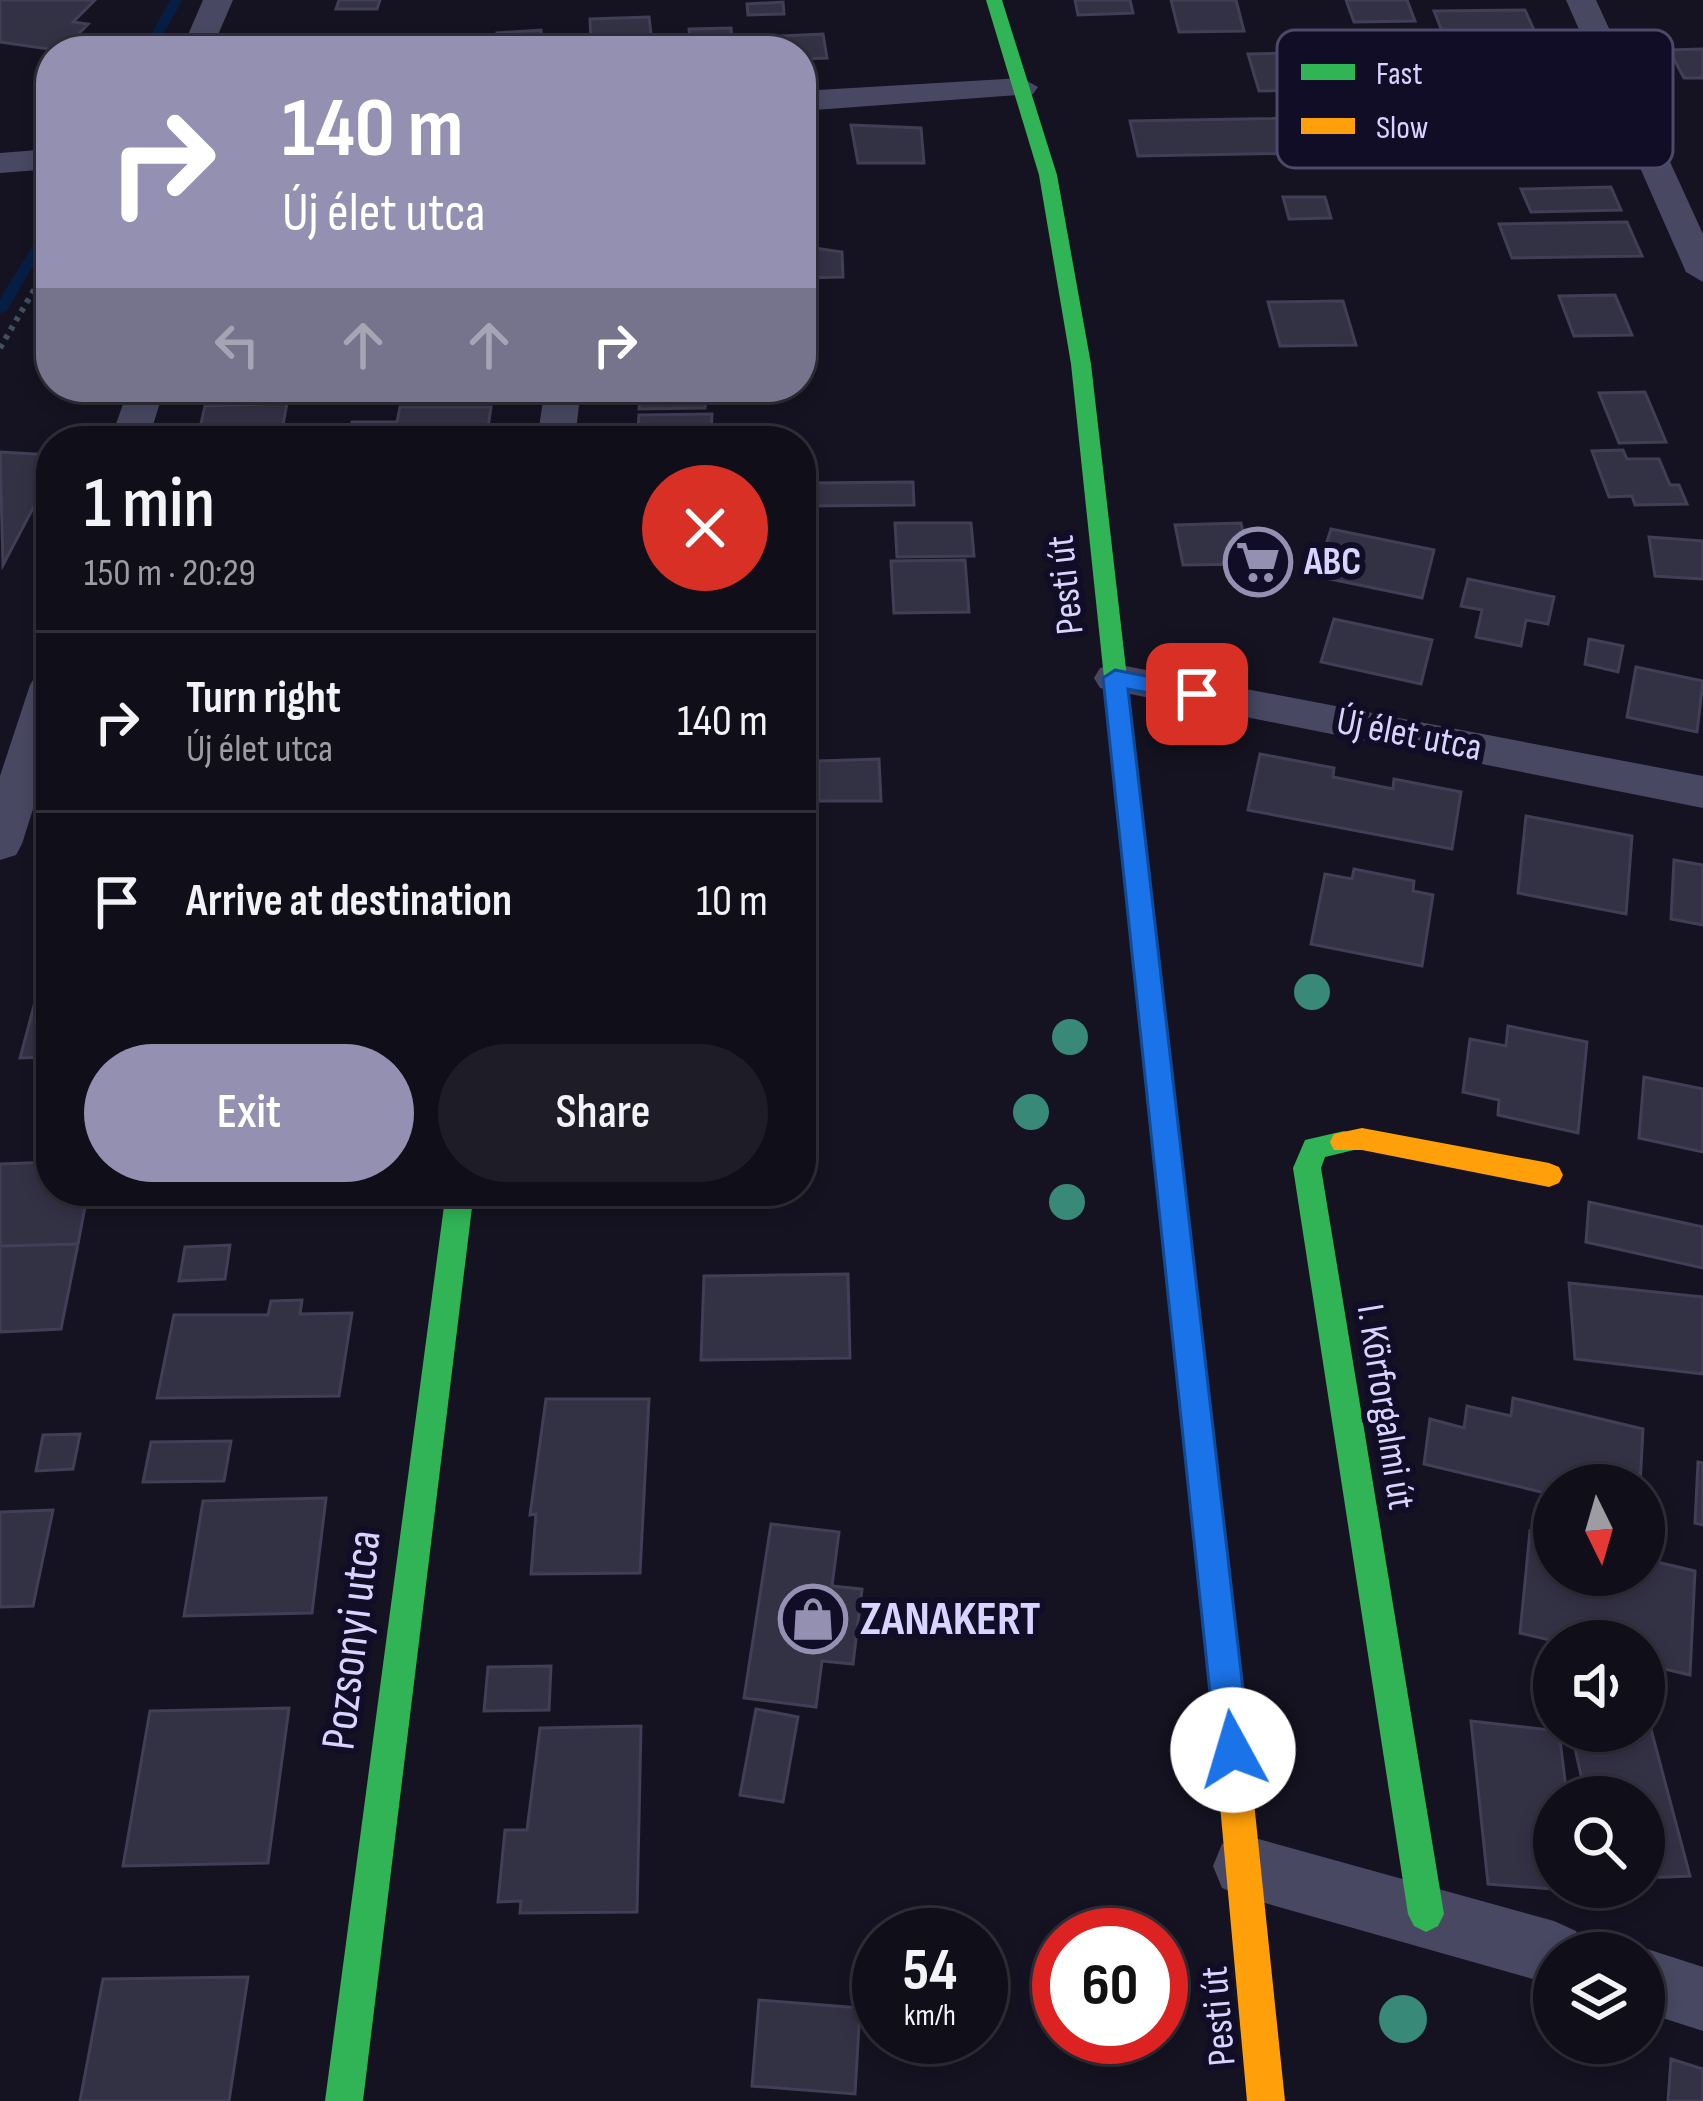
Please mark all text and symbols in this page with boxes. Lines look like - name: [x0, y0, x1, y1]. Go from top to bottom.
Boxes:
- legend: [1277, 30, 1673, 168]
- text: Fast: [1376, 54, 1423, 94]
- text: 140 m: [282, 79, 463, 180]
- icon: right: [84, 84, 240, 240]
- text: Slow: [1376, 108, 1428, 148]
- text: Új élet utca: [282, 181, 486, 246]
- icon: left: [204, 312, 270, 378]
- icon: ahead: [330, 312, 396, 378]
- icon: ahead: [456, 312, 522, 378]
- icon: right: [582, 312, 648, 378]
- text: 1 min: [84, 461, 215, 548]
- button: close: [642, 465, 768, 591]
- supermarket icon: ABC: [1223, 527, 1293, 597]
- street label: Pesti út: [1037, 533, 1095, 637]
- place label: ABC: [1303, 539, 1361, 586]
- text: 150 m · 20:29: [84, 550, 256, 597]
- pin: [1146, 643, 1248, 745]
- icon: arrive: [1164, 661, 1230, 727]
- text: Turn right: [186, 671, 341, 726]
- icon: right: [84, 689, 150, 755]
- text: 140 m: [677, 694, 768, 749]
- street label: Új élet utca: [1332, 698, 1486, 772]
- text: Új élet utca: [186, 726, 333, 773]
- icon: arrive: [84, 869, 150, 935]
- text: Arrive at destination: [186, 874, 512, 929]
- text: 10 m: [696, 874, 768, 929]
- button: Exit: [84, 1044, 414, 1182]
- button: Share: [438, 1044, 768, 1182]
- street label: I. Körforgalmi út: [1346, 1301, 1424, 1513]
- north arrow: [1533, 1464, 1665, 1596]
- map controls: [1533, 1464, 1665, 2064]
- street label: Pozsonyi utca: [310, 1527, 394, 1753]
- shop icon: ZANAKERT: [778, 1584, 848, 1654]
- place label: ZANAKERT: [860, 1591, 1041, 1648]
- button: sound: [1533, 1620, 1665, 1752]
- position arrow: [1170, 1687, 1296, 1813]
- button: search: [1533, 1776, 1665, 1908]
- speed limit sign: 60: [1032, 1908, 1188, 2064]
- button: layers: [1533, 1932, 1665, 2064]
- text: 54: [903, 1935, 957, 2007]
- street label: Pesti út: [1191, 1964, 1247, 2068]
- text: km/h: [904, 1998, 956, 2034]

